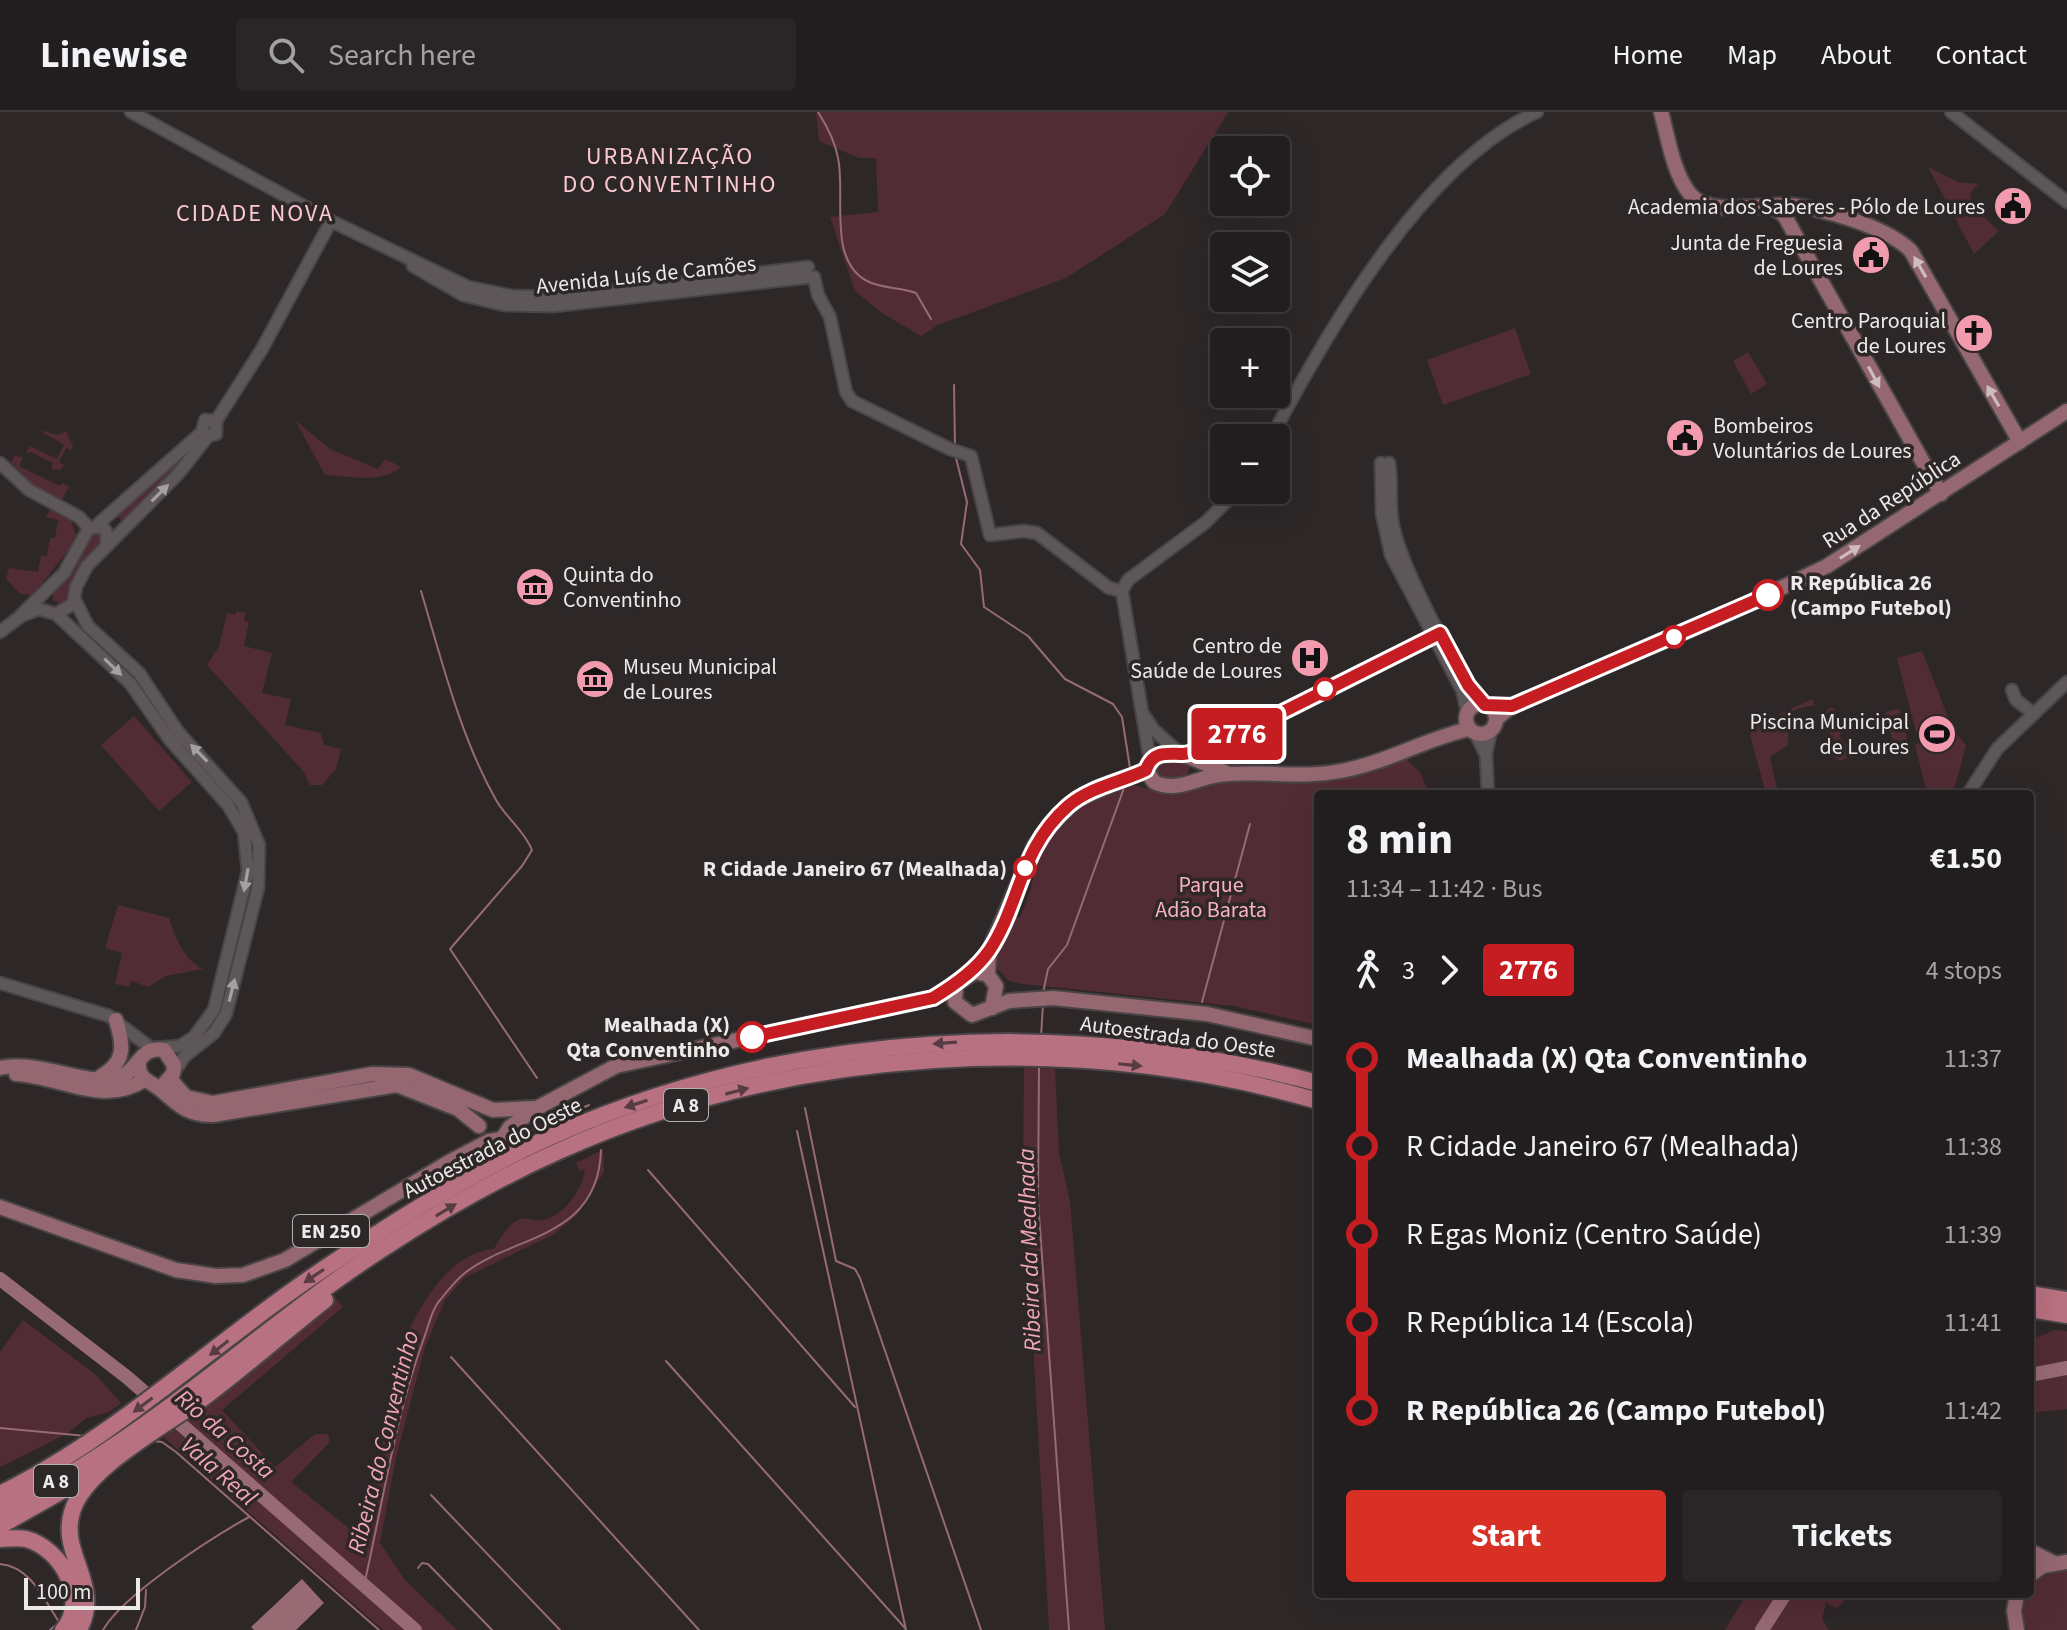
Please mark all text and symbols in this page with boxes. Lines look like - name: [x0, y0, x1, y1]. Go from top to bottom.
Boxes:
- search box: [236, 19, 796, 91]
- text: Linewise: [40, 28, 188, 82]
- icon: search: [264, 33, 308, 77]
- text: Search here: [328, 34, 476, 77]
- text: Home: [1612, 35, 1683, 75]
- text: Map: [1727, 35, 1777, 75]
- text: About: [1821, 35, 1892, 75]
- text: Contact: [1936, 35, 2027, 75]
- map controls: [1210, 136, 1290, 504]
- button: locate: [1210, 136, 1290, 216]
- district label: URBANIZAÇÃO DO CONVENTINHO: [563, 139, 777, 202]
- public building icon: Academia dos Saberes - Pólo de Loures: [1992, 185, 2034, 227]
- place label: Academia dos Saberes - Pólo de Loures: [1628, 191, 1985, 223]
- district label: CIDADE NOVA: [176, 196, 334, 231]
- place label: Junta de Freguesia de Loures: [1670, 227, 1843, 284]
- button: layers: [1210, 232, 1290, 312]
- public building icon: Junta de Freguesia de Loures: [1850, 234, 1892, 276]
- street label: Avenida Luís de Camões: [535, 248, 758, 302]
- one-way arrow: [1913, 256, 1927, 278]
- place label: Centro Paroquial de Loures: [1791, 305, 1946, 362]
- church icon: Centro Paroquial de Loures: [1953, 312, 1995, 354]
- button: +: [1210, 328, 1290, 408]
- one-way arrow: [1867, 366, 1880, 389]
- one-way arrow: [1986, 384, 2000, 407]
- place label: Bombeiros Voluntários de Loures: [1713, 410, 1912, 467]
- public building icon: Bombeiros Voluntários de Loures: [1664, 417, 1706, 459]
- button: −: [1210, 424, 1290, 504]
- street label: Rua da República: [1816, 443, 1967, 557]
- one-way arrow: [150, 484, 169, 503]
- one-way arrow: [1839, 546, 1861, 560]
- place label: Quinta do Conventinho: [563, 559, 681, 616]
- museum icon: Quinta do Conventinho: [514, 566, 556, 608]
- place label: R República 26 (Campo Futebol): [1790, 567, 1952, 624]
- marker: R República 26 (Campo Futebol): [1753, 580, 1783, 610]
- unlabelled marker: [1663, 626, 1685, 648]
- place label: Centro de Saúde de Loures: [1130, 630, 1282, 687]
- hospital icon: Centro de Saúde de Loures: [1289, 637, 1331, 679]
- place label: Museu Municipal de Loures: [623, 651, 777, 708]
- one-way arrow: [103, 657, 122, 676]
- museum icon: Museu Municipal de Loures: [574, 658, 616, 700]
- unlabelled marker: [1314, 678, 1336, 700]
- place label: Piscina Municipal de Loures: [1749, 706, 1909, 763]
- line badge: 2776: [1181, 708, 1293, 760]
- sports icon: Piscina Municipal de Loures: [1916, 713, 1958, 755]
- text: 2776: [1207, 714, 1267, 754]
- one-way arrow: [190, 744, 209, 763]
- text: 8 min: [1346, 808, 1453, 871]
- text: €1.50: [1930, 837, 2002, 880]
- place label: R Cidade Janeiro 67 (Mealhada): [703, 853, 1007, 885]
- marker: R Cidade Janeiro 67 (Mealhada): [1014, 857, 1036, 879]
- one-way arrow: [239, 868, 252, 893]
- park label: Parque Adão Barata: [1155, 869, 1267, 926]
- text: 11:34 – 11:42 · Bus: [1346, 870, 1542, 907]
- icon: walk: [1346, 948, 1390, 992]
- icon: forward: [1427, 948, 1471, 992]
- text: 2776: [1499, 950, 1558, 990]
- text: 3: [1402, 952, 1415, 989]
- text: 4 stops: [1926, 952, 2002, 989]
- one-way arrow: [226, 978, 238, 1003]
- street label: Autoestrada do Oeste: [1078, 1007, 1278, 1067]
- place label: Mealhada (X) Qta Conventinho: [566, 1009, 730, 1066]
- marker: Mealhada (X) Qta Conventinho: [737, 1022, 767, 1052]
- one-way arrow: [932, 1037, 957, 1050]
- text: Mealhada (X) Qta Conventinho: [1406, 1037, 1807, 1080]
- text: 11:37: [1944, 1040, 2002, 1077]
- one-way arrow: [1118, 1058, 1143, 1071]
- one-way arrow: [725, 1085, 750, 1097]
- street label: Autoestrada do Oeste: [398, 1089, 587, 1207]
- road number: A 8: [664, 1089, 708, 1121]
- one-way arrow: [623, 1098, 647, 1111]
- text: R Cidade Janeiro 67 (Mealhada): [1406, 1125, 1800, 1168]
- text: 11:38: [1944, 1128, 2002, 1165]
- water label: Ribeira da Mealhada: [1008, 1148, 1051, 1352]
- one-way arrow: [435, 1203, 457, 1217]
- text: R Egas Moniz (Centro Saúde): [1406, 1213, 1762, 1256]
- road number: EN 250: [293, 1215, 369, 1247]
- text: 11:39: [1944, 1216, 2002, 1253]
- one-way arrow: [304, 1268, 325, 1283]
- text: R República 14 (Escola): [1406, 1301, 1694, 1344]
- text: 11:41: [1944, 1304, 2002, 1341]
- water label: Ribeira do Conventinho: [339, 1327, 428, 1557]
- one-way arrow: [209, 1339, 229, 1355]
- water label: Rio da Costa: [167, 1381, 282, 1488]
- text: R República 26 (Campo Futebol): [1406, 1389, 1826, 1432]
- text: 11:42: [1944, 1392, 2002, 1429]
- one-way arrow: [133, 1397, 153, 1413]
- water label: Vala Real: [173, 1428, 265, 1515]
- road number: A 8: [34, 1465, 78, 1497]
- button: Start: [1346, 1490, 1666, 1582]
- button: Tickets: [1682, 1490, 2002, 1582]
- scale bar: [24, 1574, 140, 1610]
- text: 100 m: [36, 1576, 91, 1608]

